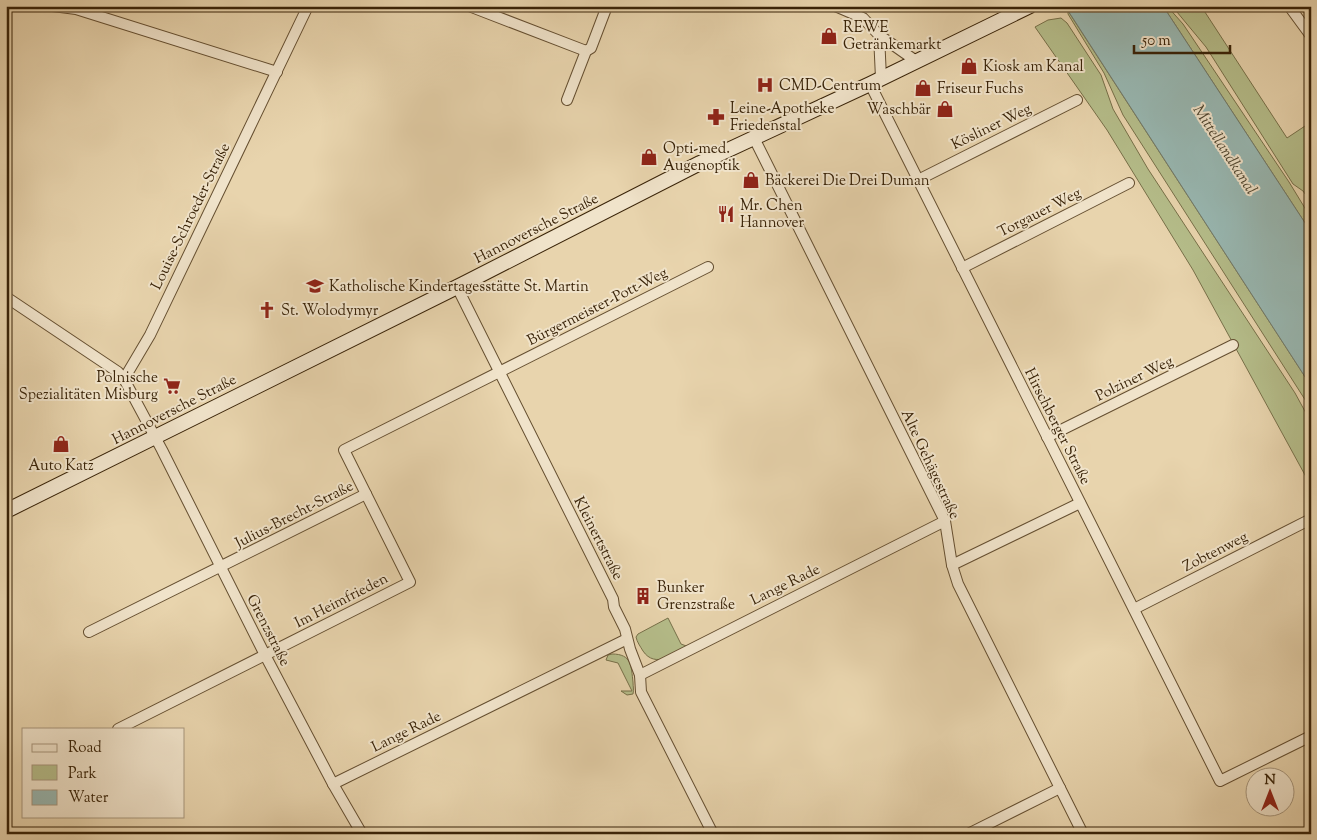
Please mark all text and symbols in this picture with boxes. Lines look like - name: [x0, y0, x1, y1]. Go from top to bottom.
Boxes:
- place label: REWE Getränkemarkt: [843, 18, 941, 56]
- scale bar: [1134, 22, 1231, 54]
- shop icon: REWE Getränkemarkt: [819, 26, 839, 46]
- text: 50 m: [1141, 31, 1171, 52]
- shop icon: Kiosk am Kanal: [959, 56, 979, 76]
- place label: Kiosk am Kanal: [983, 57, 1084, 78]
- hospital icon: CMD-Centrum: [755, 75, 775, 95]
- place label: CMD-Centrum: [779, 76, 882, 97]
- shop icon: Friseur Fuchs: [913, 78, 933, 98]
- place label: Friseur Fuchs: [937, 79, 1024, 100]
- place label: Leine-Apotheke Friedenstal: [730, 99, 834, 137]
- shop icon: Waschbär: [935, 99, 955, 119]
- street label: Kösliner Weg: [948, 99, 1035, 156]
- place label: Waschbär: [867, 100, 931, 121]
- water label: Mittellandkanal: [1186, 101, 1262, 200]
- pharmacy icon: Leine-Apotheke Friedenstal: [706, 107, 726, 127]
- place label: Opti-med. Augenoptik: [663, 139, 740, 177]
- street label: Louise-Schroeder-Straße: [147, 140, 236, 294]
- shop icon: Opti-med. Augenoptik: [639, 147, 659, 167]
- shop icon: Bäckerei Die Drei Duman: [741, 170, 761, 190]
- place label: Bäckerei Die Drei Duman: [765, 171, 930, 192]
- street label: Torgauer Weg: [994, 183, 1085, 243]
- street label: Hannoversche Straße: [471, 189, 603, 270]
- place label: Mr. Chen Hannover: [740, 196, 805, 234]
- restaurant icon: Mr. Chen Hannover: [716, 204, 736, 224]
- street label: Bürgermeister-Pott-Weg: [524, 263, 671, 352]
- school or university icon: Katholische Kindertagesstätte St. Martin: [305, 276, 325, 296]
- place label: Katholische Kindertagesstätte St. Martin: [329, 277, 589, 298]
- church icon: St. Wolodymyr: [257, 300, 277, 320]
- place label: St. Wolodymyr: [281, 301, 379, 322]
- street label: Polziner Weg: [1092, 351, 1177, 407]
- street label: Hirschberger Straße: [1018, 365, 1095, 489]
- place label: Polnische Spezialitäten Misburg: [19, 368, 158, 406]
- street label: Hannoversche Straße: [109, 370, 241, 451]
- supermarket icon: Polnische Spezialitäten Misburg: [162, 376, 182, 396]
- street label: Alte Gehägestraße: [895, 406, 964, 523]
- shop icon: Auto Katz: [51, 434, 71, 454]
- place label: Auto Katz: [28, 456, 94, 477]
- street label: Julius-Brecht-Straße: [231, 476, 357, 555]
- street label: Kleinertstraße: [568, 493, 628, 584]
- street label: Zobtenweg: [1180, 527, 1252, 578]
- street label: Lange Rade: [747, 559, 824, 611]
- street label: Im Heimfrieden: [291, 569, 392, 634]
- place label: Bunker Grenzstraße: [657, 578, 735, 616]
- building icon: Bunker Grenzstraße: [633, 586, 653, 606]
- street label: Grenzstraße: [241, 591, 295, 670]
- street label: Lange Rade: [368, 706, 445, 758]
- legend: [22, 728, 185, 818]
- text: Road: [68, 738, 102, 759]
- text: Park: [68, 764, 97, 785]
- north arrow: [1244, 768, 1294, 818]
- text: N: [1264, 771, 1276, 791]
- text: Water: [68, 788, 109, 809]

